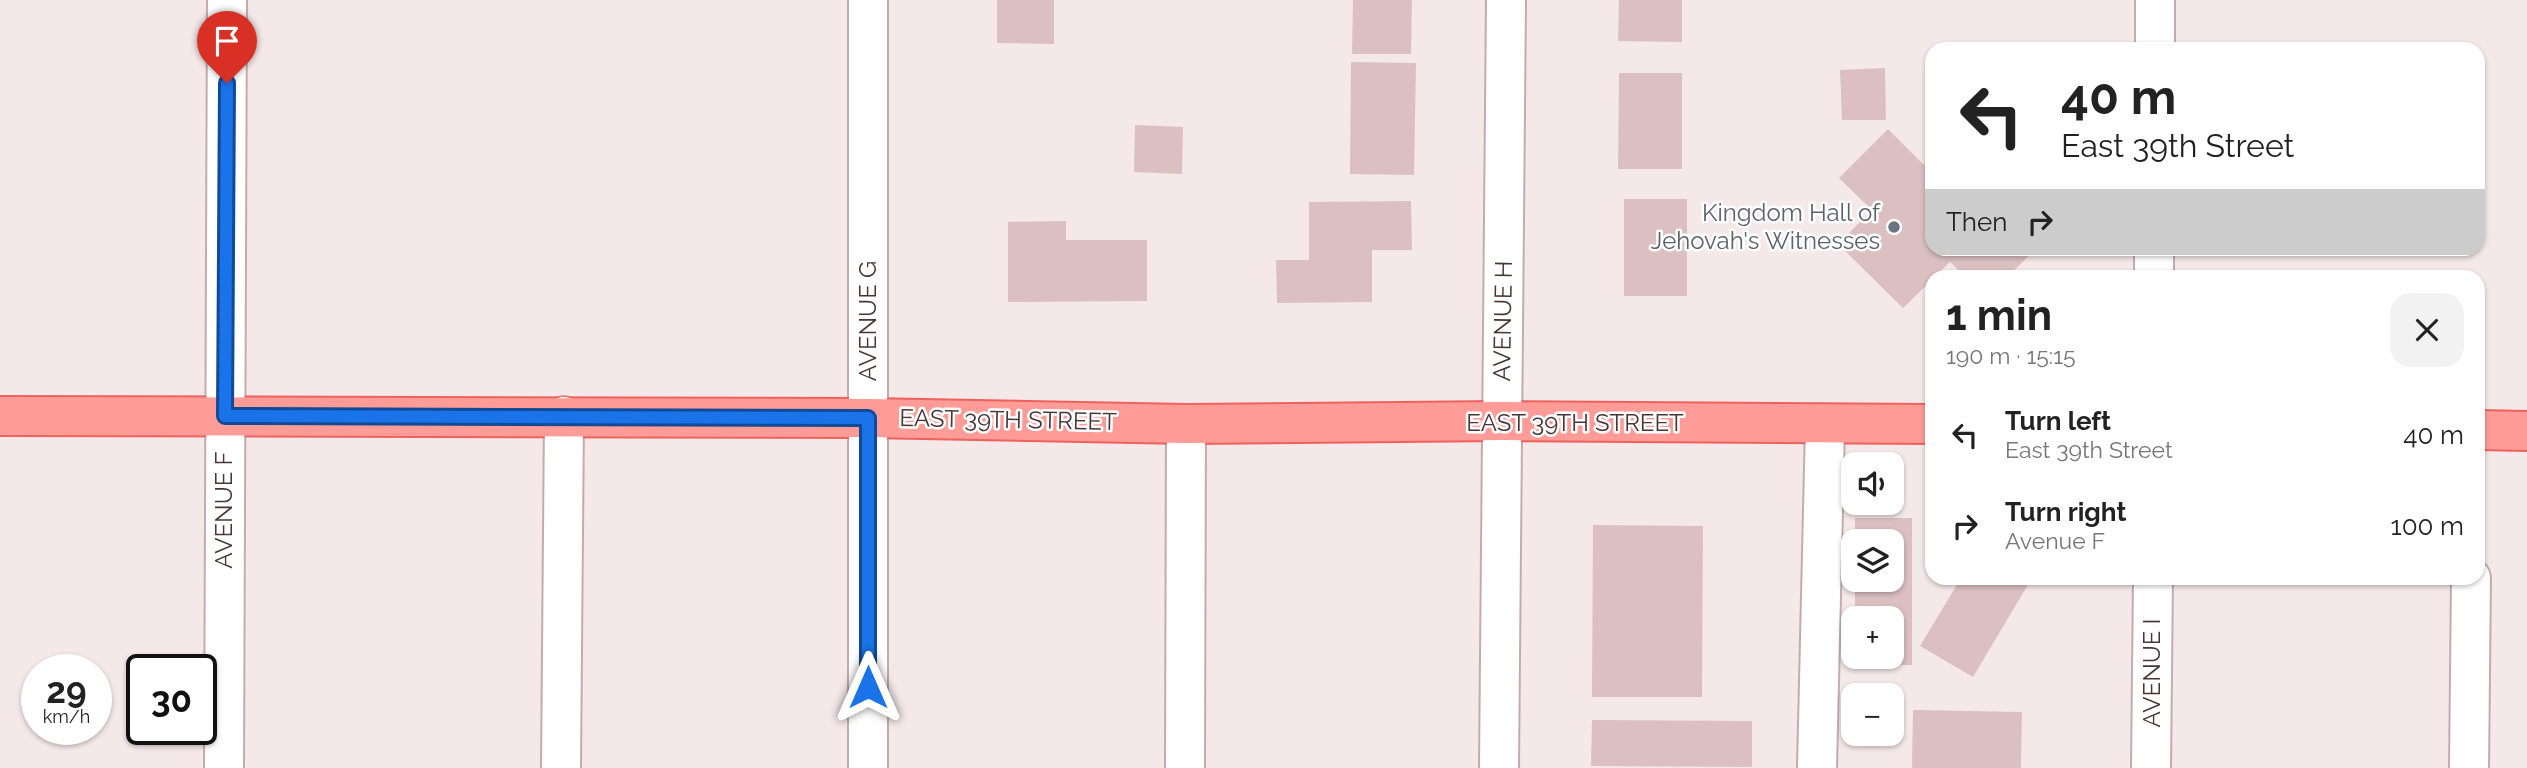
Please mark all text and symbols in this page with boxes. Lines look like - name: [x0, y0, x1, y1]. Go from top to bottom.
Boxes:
- pin: [197, 11, 257, 83]
- icon: arrive: [208, 22, 246, 60]
- text: 40 m: [2061, 68, 2176, 125]
- icon: left: [1946, 70, 2037, 161]
- text: East 39th Street: [2061, 127, 2294, 164]
- place label: Kingdom Hall of Jehovah's Witnesses: [1651, 198, 1881, 255]
- icon: right: [2021, 203, 2059, 241]
- text: Then: [1946, 207, 2007, 237]
- marker: Kingdom Hall of Jehovah's Witnesses: [1886, 219, 1902, 235]
- street label: AVENUE H: [1487, 260, 1518, 382]
- street label: AVENUE G: [853, 261, 882, 381]
- text: 1 min: [1946, 291, 2052, 340]
- button: close: [2390, 293, 2464, 367]
- text: 190 m · 15:15: [1946, 342, 2076, 369]
- street label: EAST 39TH STREET: [899, 403, 1117, 436]
- text: Turn left: [2005, 406, 2111, 436]
- street label: EAST 39TH STREET: [1466, 408, 1684, 437]
- icon: left: [1946, 416, 1984, 454]
- text: 40 m: [2403, 420, 2464, 450]
- text: East 39th Street: [2005, 436, 2173, 463]
- street label: AVENUE F: [209, 451, 238, 569]
- map controls: [1841, 452, 1904, 746]
- button: sound: [1841, 452, 1904, 515]
- text: Turn right: [2005, 497, 2126, 527]
- icon: right: [1946, 507, 1984, 545]
- text: 100 m: [2391, 511, 2464, 541]
- text: Avenue F: [2005, 527, 2105, 554]
- button: layers: [1841, 529, 1904, 592]
- button: +: [1841, 606, 1904, 669]
- street label: AVENUE I: [2137, 618, 2166, 728]
- position arrow: [831, 650, 905, 724]
- speed limit sign: 30: [126, 654, 217, 745]
- text: 29: [46, 670, 87, 711]
- button: −: [1841, 683, 1904, 746]
- text: km/h: [43, 706, 90, 727]

